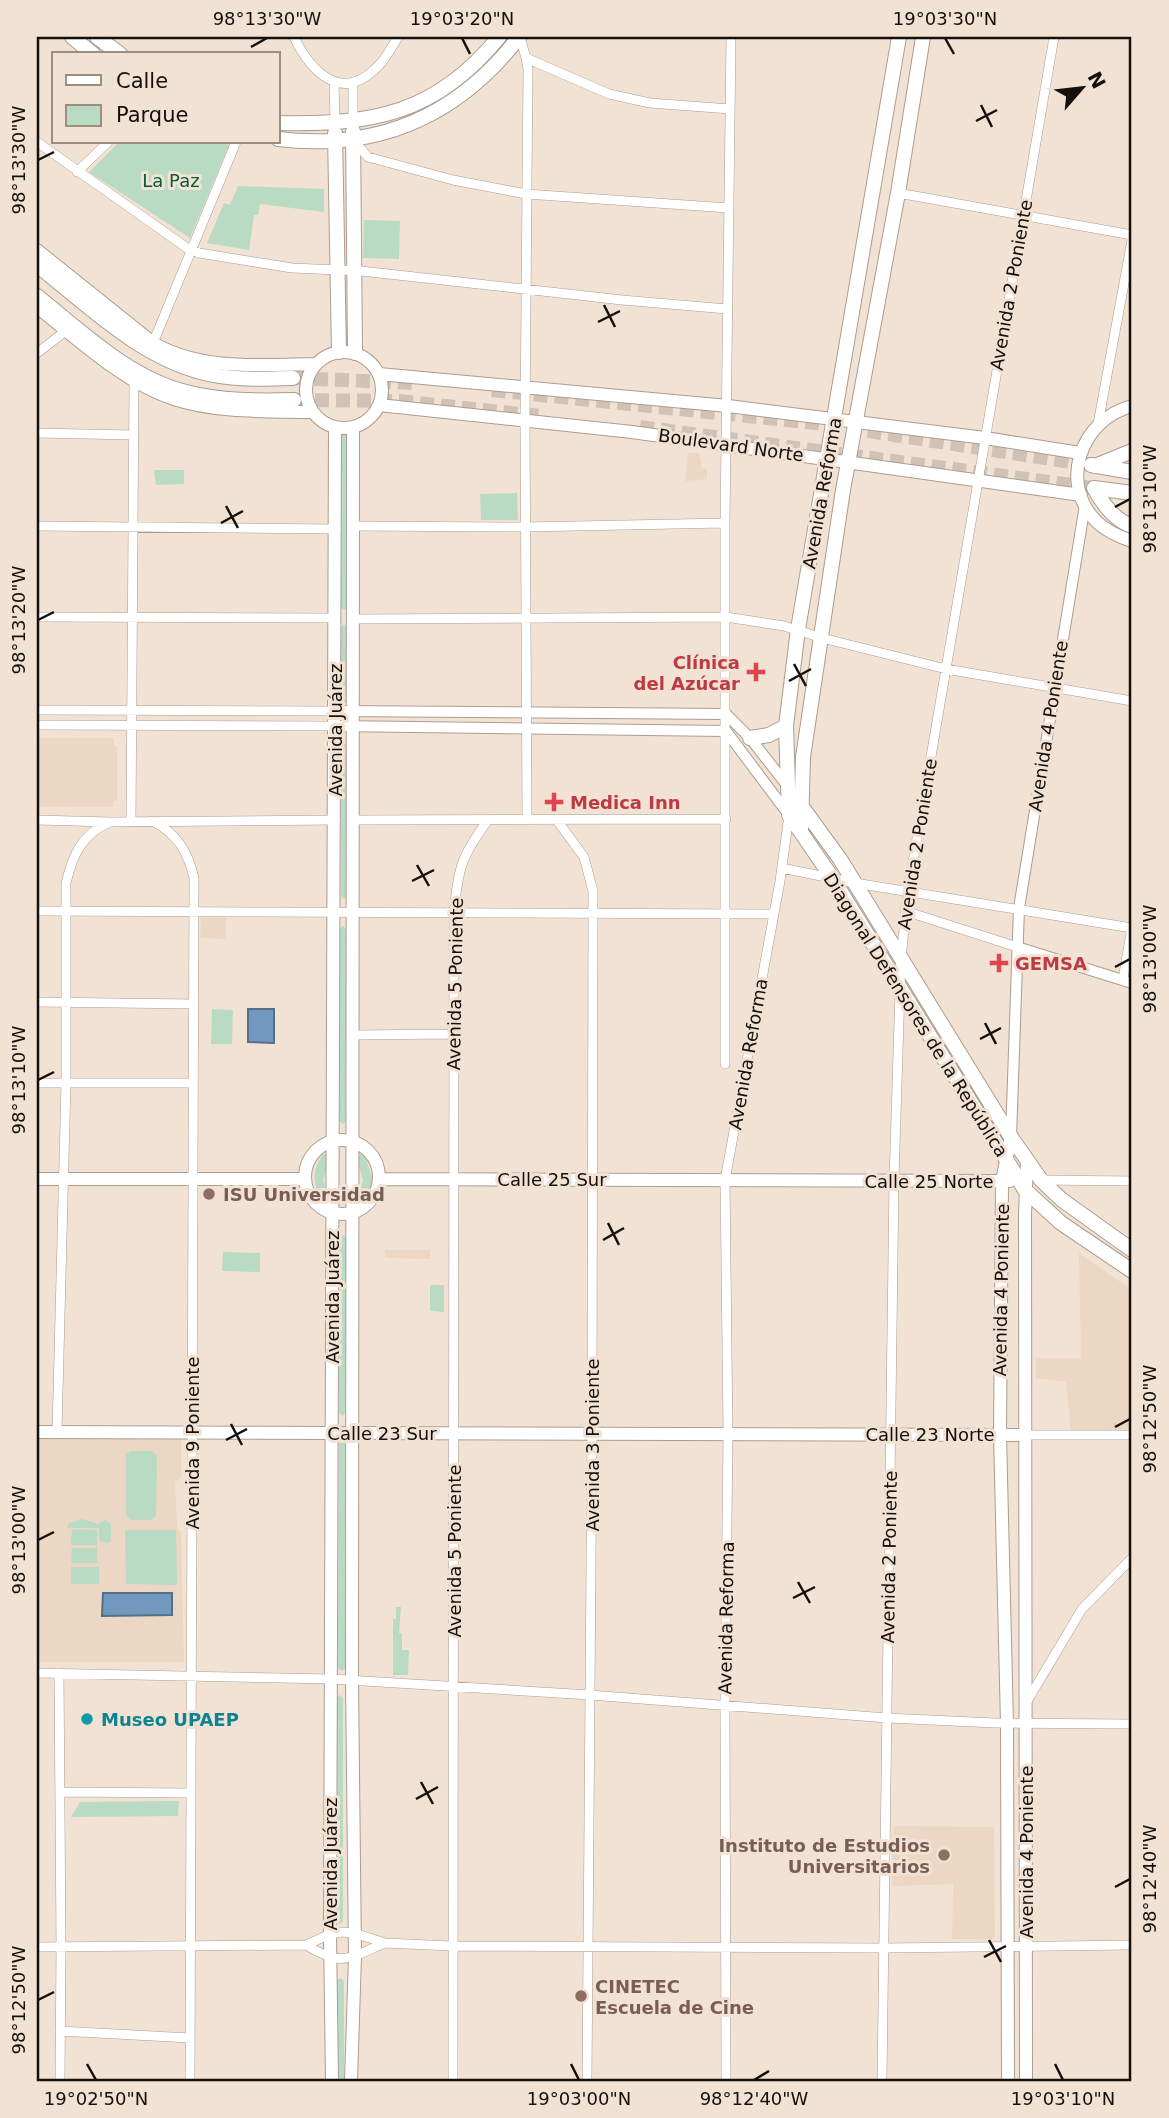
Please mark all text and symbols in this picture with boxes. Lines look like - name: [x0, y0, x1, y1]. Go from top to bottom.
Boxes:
- text: 98°13'30"W: [213, 8, 322, 29]
- text: 19°03'20"N: [410, 8, 514, 29]
- text: 19°03'30"N: [893, 8, 997, 29]
- legend: [52, 52, 280, 144]
- north arrow: [1046, 52, 1116, 122]
- text: N: [1084, 68, 1110, 92]
- text: Calle: [116, 69, 168, 93]
- text: Parque: [116, 103, 188, 127]
- text: 98°13'30"W: [8, 105, 29, 214]
- park label: La Paz: [142, 170, 200, 191]
- street label: Avenida 2 Poniente: [986, 198, 1036, 372]
- street label: Avenida Reforma: [798, 416, 846, 570]
- street label: Boulevard Norte: [657, 424, 805, 466]
- text: 98°13'10"W: [1139, 444, 1160, 553]
- text: 98°13'20"W: [8, 565, 29, 674]
- street label: Avenida 4 Poniente: [1024, 639, 1072, 813]
- place label: Clínica del Azúcar: [634, 652, 740, 694]
- marker: Clínica del Azúcar: [746, 662, 766, 682]
- street label: Avenida Juárez: [325, 664, 346, 796]
- street label: Avenida 2 Poniente: [893, 757, 941, 931]
- marker: Medica Inn: [544, 792, 564, 812]
- place label: Medica Inn: [570, 792, 681, 813]
- street label: Diagonal Defensores de la República: [819, 869, 1013, 1161]
- street label: Avenida 5 Poniente: [443, 897, 467, 1071]
- text: 98°13'00"W: [1139, 904, 1160, 1013]
- marker: GEMSA: [989, 953, 1009, 973]
- place label: GEMSA: [1015, 953, 1087, 974]
- street label: Avenida Reforma: [724, 977, 772, 1131]
- text: 98°13'10"W: [8, 1025, 29, 1134]
- street label: Calle 25 Sur: [497, 1169, 607, 1190]
- street label: Calle 25 Norte: [864, 1171, 994, 1192]
- place label: ISU Universidad: [223, 1184, 385, 1205]
- marker: ISU Universidad: [201, 1186, 217, 1202]
- street label: Avenida 4 Poniente: [989, 1203, 1013, 1377]
- street label: Avenida Juárez: [322, 1231, 343, 1363]
- street label: Avenida 9 Poniente: [182, 1357, 203, 1530]
- street label: Avenida 3 Poniente: [582, 1359, 603, 1532]
- text: 98°12'50"W: [1139, 1364, 1160, 1473]
- street label: Calle 23 Sur: [327, 1423, 437, 1444]
- street label: Calle 23 Norte: [865, 1424, 995, 1445]
- street label: Avenida 5 Poniente: [444, 1465, 465, 1638]
- street label: Avenida 2 Poniente: [877, 1470, 901, 1644]
- text: 98°13'00"W: [8, 1485, 29, 1594]
- street label: Avenida Reforma: [714, 1541, 738, 1695]
- place label: Museo UPAEP: [101, 1709, 239, 1730]
- marker: Museo UPAEP: [79, 1711, 95, 1727]
- street label: Avenida 4 Poniente: [1016, 1766, 1037, 1939]
- street label: Avenida Juárez: [320, 1798, 341, 1930]
- text: 98°12'40"W: [1139, 1824, 1160, 1933]
- place label: Instituto de Estudios Universitarios: [718, 1835, 930, 1877]
- marker: Instituto de Estudios Universitarios: [936, 1847, 952, 1863]
- text: 98°12'50"W: [8, 1945, 29, 2054]
- place label: CINETEC Escuela de Cine: [595, 1976, 754, 2018]
- marker: CINETEC Escuela de Cine: [573, 1988, 589, 2004]
- text: 19°02'50"N: [44, 2088, 148, 2109]
- text: 19°03'00"N: [527, 2088, 631, 2109]
- text: 98°12'40"W: [700, 2088, 809, 2109]
- text: 19°03'10"N: [1011, 2088, 1115, 2109]

